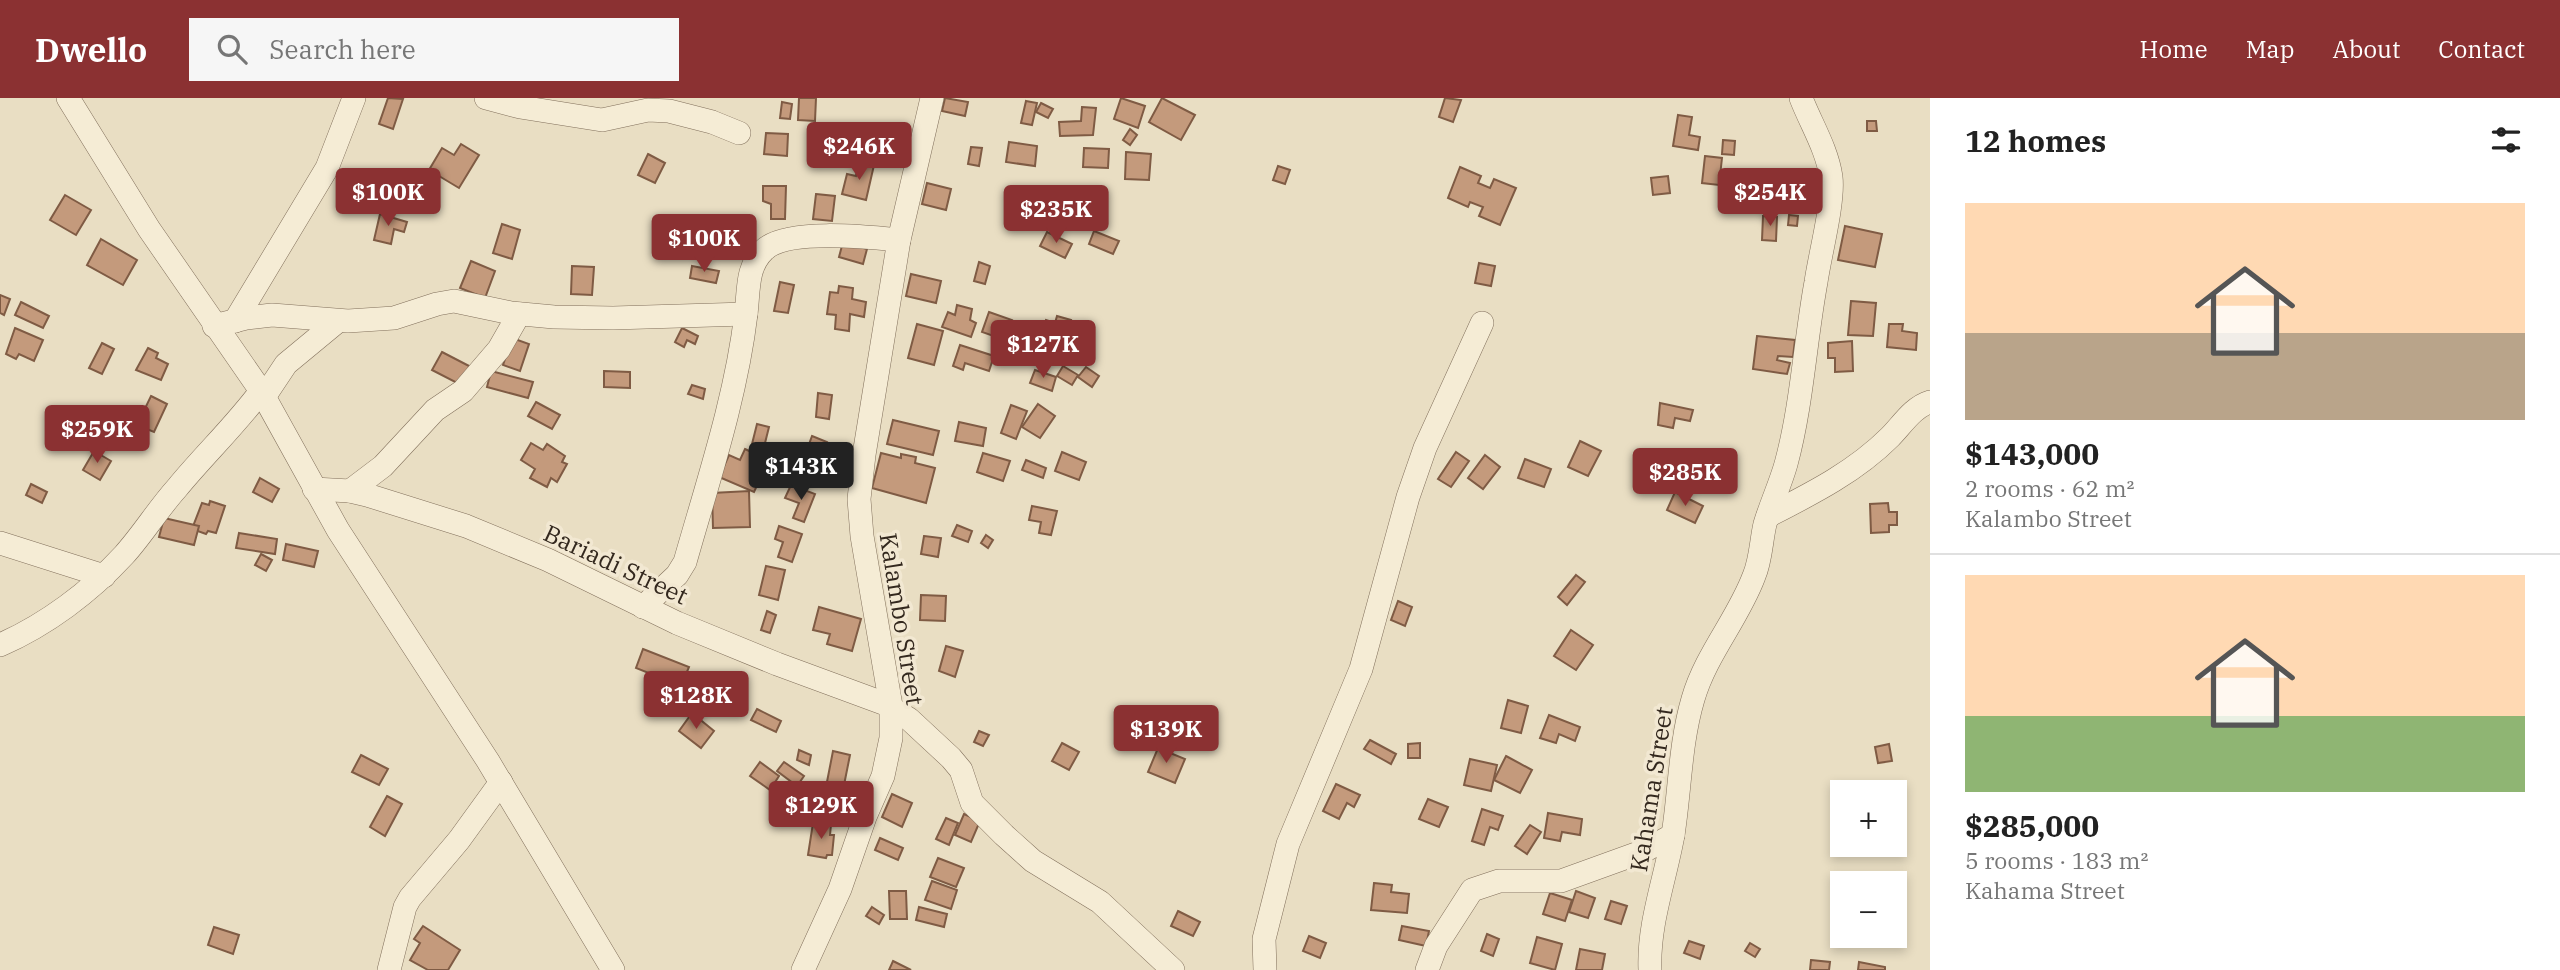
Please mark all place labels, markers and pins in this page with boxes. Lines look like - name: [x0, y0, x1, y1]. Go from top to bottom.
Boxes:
- pin: $246K: [810, 122, 908, 182]
- pin: $100K: [339, 169, 437, 228]
- pin: $254K: [1721, 169, 1819, 228]
- pin: $235K: [1007, 186, 1105, 245]
- pin: $100K: [655, 214, 753, 274]
- pin: $127K: [994, 320, 1092, 380]
- pin: $259K: [48, 406, 146, 465]
- pin: $143K: [752, 442, 850, 502]
- pin: $285K: [1636, 448, 1734, 508]
- pin: $128K: [647, 672, 745, 731]
- pin: $139K: [1117, 706, 1215, 765]
- pin: $129K: [772, 782, 870, 841]

